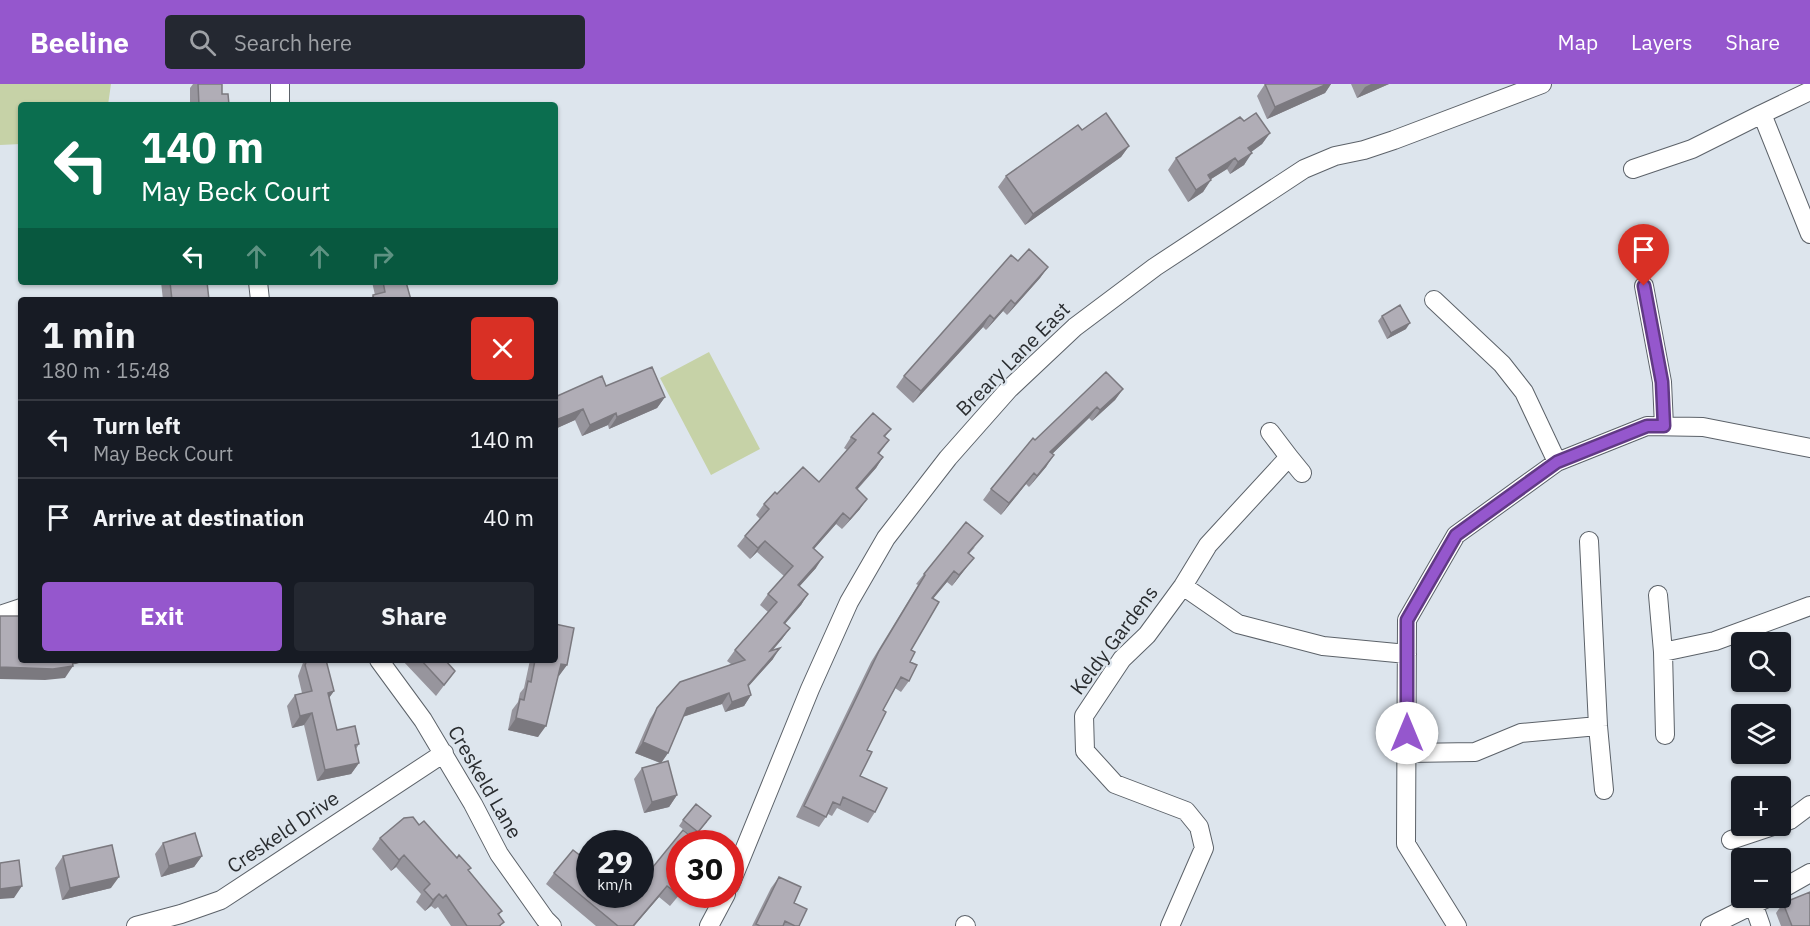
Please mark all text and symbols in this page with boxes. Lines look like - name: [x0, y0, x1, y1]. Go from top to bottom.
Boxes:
- search box: [165, 15, 585, 69]
- text: Beeline: [30, 24, 129, 61]
- icon: search: [186, 26, 219, 59]
- text: Search here: [234, 28, 352, 57]
- text: Map: [1558, 28, 1598, 56]
- text: Layers: [1631, 28, 1693, 56]
- text: Share: [1726, 28, 1780, 56]
- text: 140 m: [141, 120, 264, 175]
- icon: left: [42, 126, 120, 204]
- text: May Beck Court: [141, 173, 330, 208]
- pin: [1618, 224, 1669, 286]
- icon: arrive: [1627, 233, 1660, 266]
- icon: left: [177, 240, 210, 273]
- icon: ahead: [240, 240, 273, 273]
- icon: ahead: [303, 240, 336, 273]
- icon: right: [366, 240, 399, 273]
- street label: Breary Lane East: [950, 296, 1076, 422]
- text: 1 min: [42, 311, 136, 358]
- button: close: [471, 317, 534, 380]
- text: 180 m · 15:48: [42, 357, 170, 384]
- text: Turn left: [93, 411, 181, 440]
- icon: left: [42, 423, 75, 456]
- text: 140 m: [470, 425, 534, 454]
- text: May Beck Court: [93, 440, 233, 467]
- icon: arrive: [42, 501, 75, 534]
- text: Arrive at destination: [93, 503, 304, 532]
- text: 40 m: [483, 503, 534, 532]
- street label: Keldy Gardens: [1064, 580, 1164, 700]
- button: Exit: [42, 582, 282, 651]
- button: Share: [294, 582, 534, 651]
- map controls: [1731, 632, 1791, 908]
- button: search: [1731, 632, 1791, 692]
- position arrow: [1375, 701, 1439, 765]
- button: layers: [1731, 704, 1791, 764]
- street label: Creskeld Lane: [442, 720, 529, 843]
- button: +: [1731, 776, 1791, 836]
- street label: Creskeld Drive: [221, 784, 344, 879]
- speed limit sign: 30: [666, 830, 744, 908]
- text: 29: [597, 842, 633, 881]
- button: −: [1731, 848, 1791, 908]
- text: km/h: [597, 875, 633, 894]

